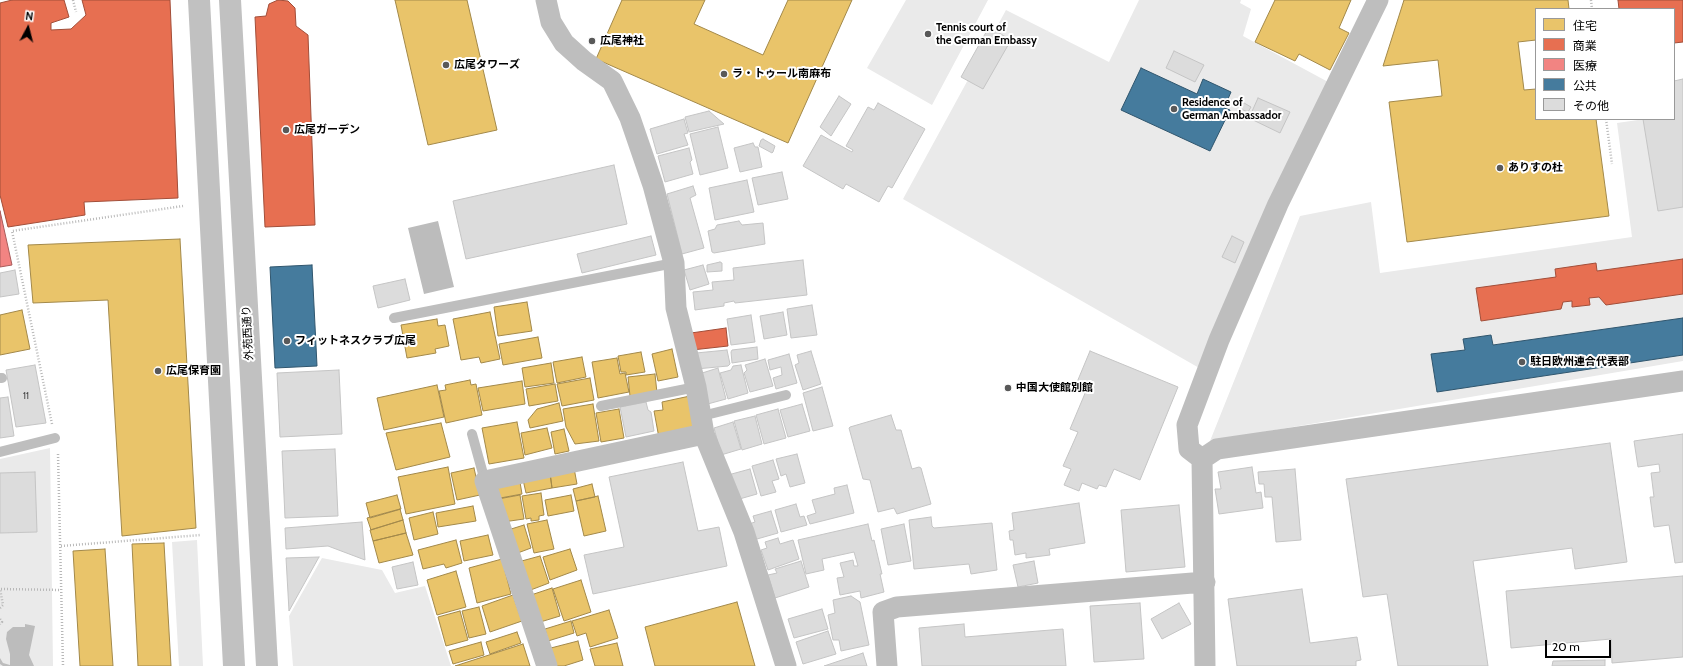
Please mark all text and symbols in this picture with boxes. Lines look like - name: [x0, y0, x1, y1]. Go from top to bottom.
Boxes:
- north arrow: [8, 8, 48, 48]
- legend: [1535, 8, 1675, 120]
- text: N: [25, 9, 34, 24]
- text: 住宅: [1573, 18, 1597, 33]
- place label: Tennis court of the German Embassy: [936, 21, 1037, 47]
- marker: Tennis court of the German Embassy: [923, 29, 933, 39]
- place label: 広尾神社: [600, 34, 644, 48]
- marker: 広尾神社: [587, 36, 597, 46]
- text: 商業: [1573, 38, 1597, 53]
- place label: 広尾タワーズ: [454, 58, 520, 72]
- text: 医療: [1573, 58, 1597, 73]
- marker: 広尾タワーズ: [441, 60, 451, 70]
- place label: ラ・トゥール南麻布: [732, 67, 831, 81]
- marker: ラ・トゥール南麻布: [719, 69, 729, 79]
- text: 公共: [1573, 78, 1597, 93]
- place label: Residence of German Ambassador: [1182, 96, 1281, 122]
- text: その他: [1573, 98, 1609, 113]
- marker: Residence of German Ambassador: [1169, 104, 1179, 114]
- place label: 広尾ガーデン: [294, 123, 360, 137]
- marker: 広尾ガーデン: [281, 125, 291, 135]
- place label: ありすの杜: [1508, 161, 1563, 175]
- marker: ありすの杜: [1495, 163, 1505, 173]
- street label: 外苑西通り: [240, 305, 256, 361]
- place label: フィットネスクラブ広尾: [295, 334, 416, 348]
- marker: フィットネスクラブ広尾: [282, 336, 292, 346]
- place label: 駐日欧州連合代表部: [1530, 355, 1629, 369]
- marker: 駐日欧州連合代表部: [1517, 357, 1527, 367]
- place label: 広尾保育園: [166, 364, 221, 378]
- marker: 広尾保育園: [153, 366, 163, 376]
- place label: 中国大使館別館: [1016, 381, 1093, 395]
- marker: 中国大使館別館: [1003, 383, 1013, 393]
- house number: 11: [23, 391, 29, 401]
- scale bar: [1547, 632, 1613, 658]
- text: 20 m: [1552, 639, 1580, 654]

